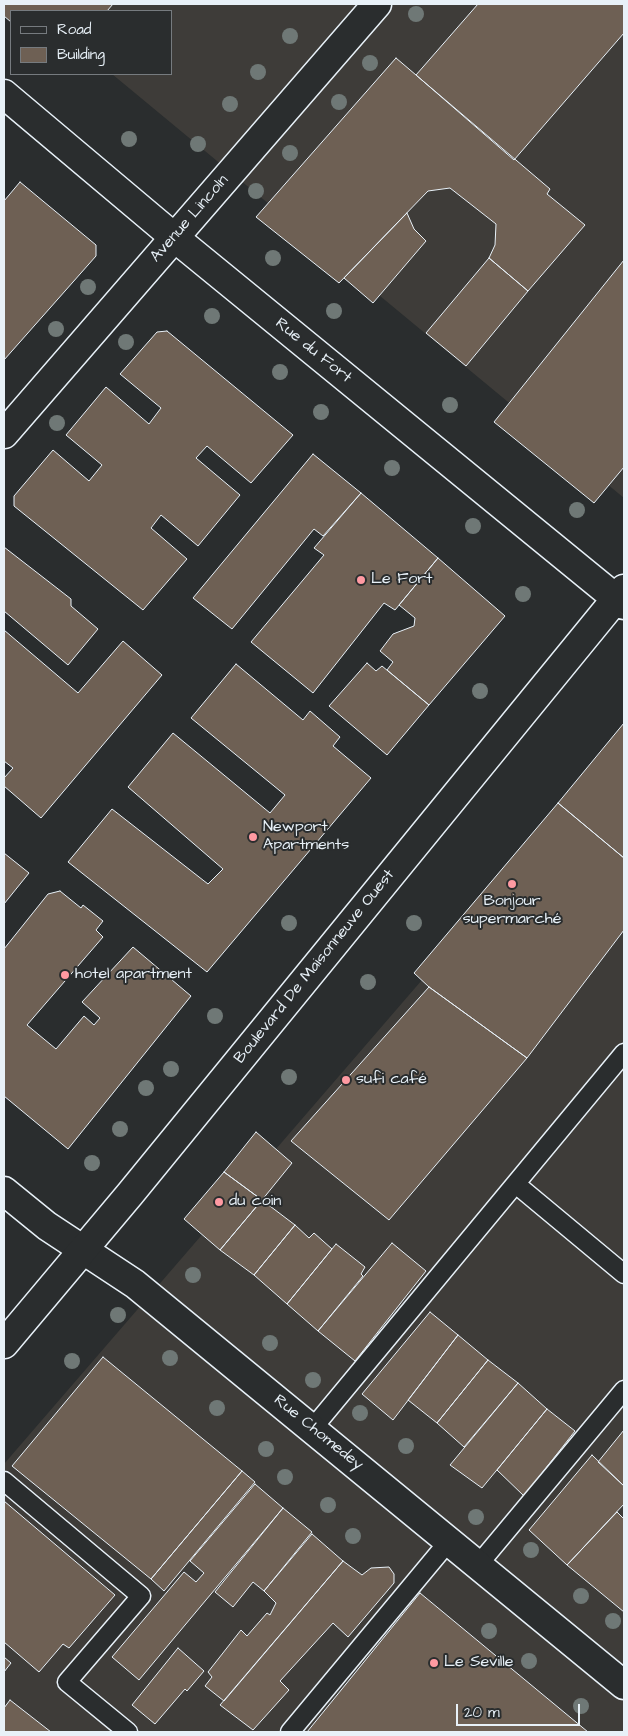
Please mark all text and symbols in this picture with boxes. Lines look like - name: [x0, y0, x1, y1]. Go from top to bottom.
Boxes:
- legend: [10, 10, 172, 75]
- text: Road: [57, 19, 91, 40]
- text: Building: [57, 44, 105, 65]
- street label: Avenue Lincoln: [147, 171, 233, 267]
- street label: Rue du Fort: [271, 314, 355, 388]
- place label: Le Fort: [371, 570, 433, 590]
- marker: Le Fort: [355, 574, 367, 586]
- place label: Newport Apartments: [263, 818, 349, 856]
- marker: Newport Apartments: [247, 831, 259, 843]
- street label: Boulevard De Maisonneuve Ouest: [231, 866, 399, 1068]
- marker: Bonjour supermarché: [506, 878, 518, 890]
- place label: Bonjour supermarché: [463, 892, 561, 930]
- place label: hotel apartment: [75, 965, 192, 985]
- marker: hotel apartment: [59, 969, 71, 981]
- place label: sufi café: [356, 1070, 427, 1090]
- marker: sufi café: [340, 1074, 352, 1086]
- place label: du coin: [229, 1192, 281, 1212]
- marker: du coin: [213, 1196, 225, 1208]
- street label: Rue Chomedey: [269, 1391, 367, 1475]
- place label: Le Seville: [444, 1653, 513, 1673]
- marker: Le Seville: [428, 1657, 440, 1669]
- scale bar: [458, 1694, 582, 1726]
- text: 20 m: [464, 1702, 500, 1723]

